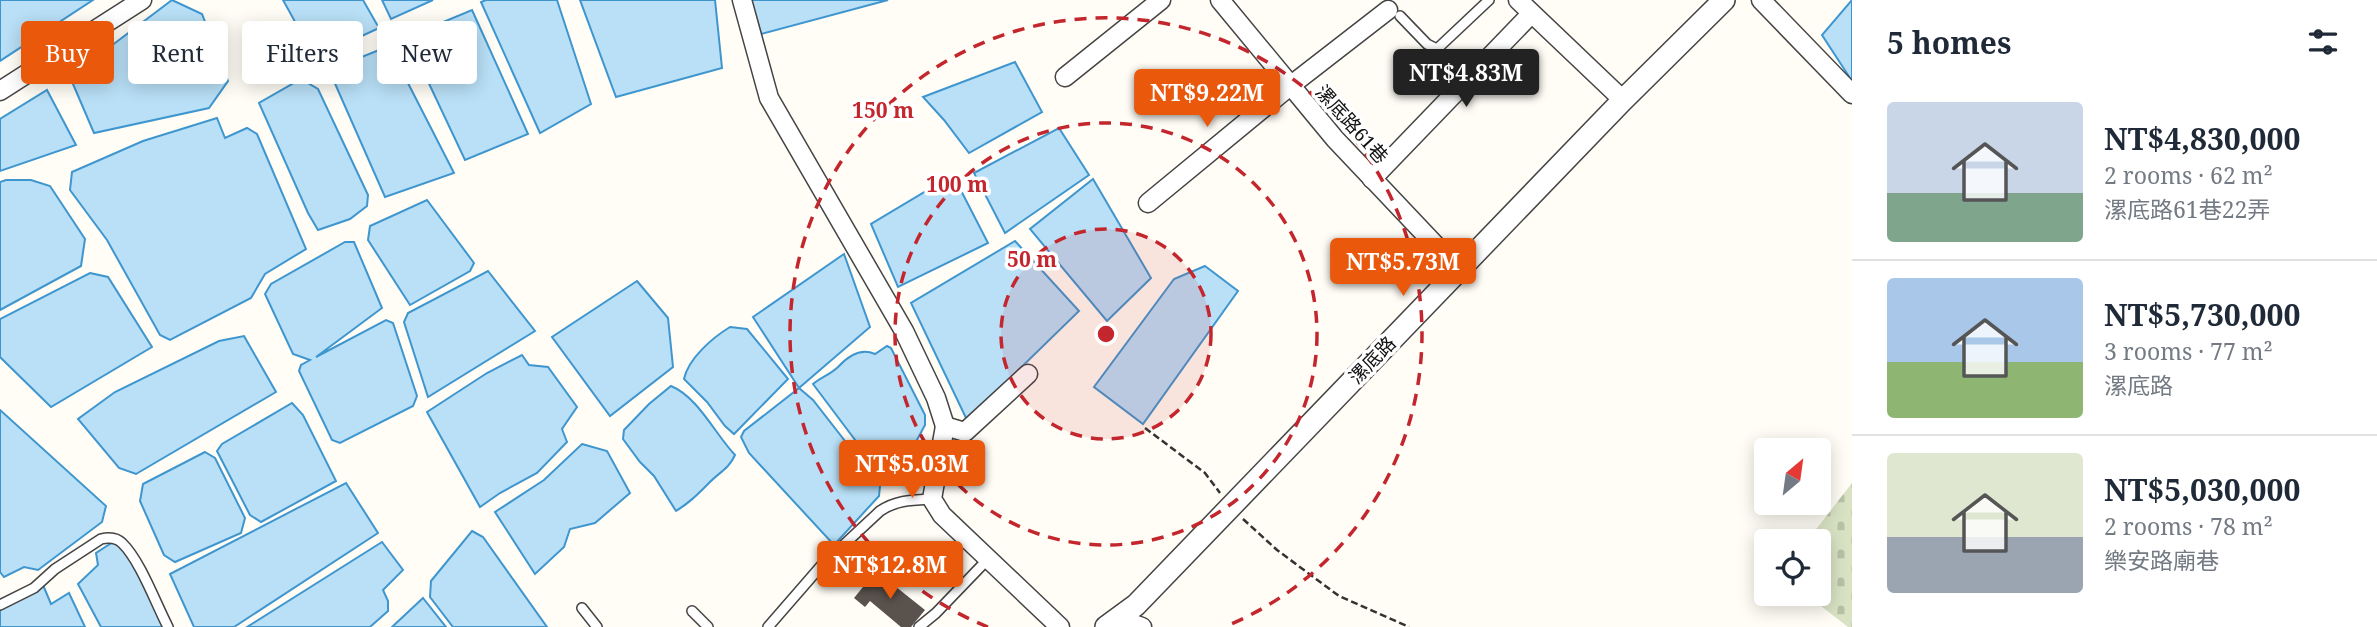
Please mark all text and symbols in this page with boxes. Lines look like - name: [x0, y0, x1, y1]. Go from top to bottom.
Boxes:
- chip: Buy: [21, 21, 114, 84]
- chip: Rent: [128, 21, 228, 84]
- chip: Filters: [242, 21, 363, 84]
- chip: New: [377, 21, 477, 84]
- text: 5 homes: [1887, 22, 2011, 63]
- icon: filters: [2304, 23, 2342, 61]
- pin: NT$4.83M: [1394, 50, 1538, 109]
- text: NT$4.83M: [1409, 56, 1523, 88]
- pin: NT$9.22M: [1135, 69, 1279, 129]
- text: NT$9.22M: [1150, 76, 1264, 108]
- street label: 漯底路61巷: [1310, 79, 1394, 169]
- text: 150 m: [852, 96, 914, 124]
- text: NT$4,830,000: [2104, 118, 2300, 159]
- icon: home: [1943, 130, 2027, 214]
- text: 2 rooms · 62 m²: [2104, 159, 2273, 191]
- text: 100 m: [926, 170, 988, 198]
- text: 漯底路61巷22弄: [2104, 193, 2270, 225]
- pin: NT$5.73M: [1331, 238, 1475, 298]
- text: 50 m: [1007, 245, 1057, 273]
- text: NT$5.73M: [1346, 245, 1460, 277]
- text: NT$5,730,000: [2104, 294, 2300, 335]
- icon: home: [1943, 306, 2027, 390]
- centre of rings: [1094, 322, 1118, 346]
- street label: 漯底路: [1343, 330, 1401, 390]
- text: 3 rooms · 77 m²: [2104, 335, 2273, 367]
- text: 漯底路: [2104, 369, 2173, 401]
- north arrow: [1754, 438, 1830, 514]
- map controls: [1754, 438, 1831, 606]
- pin: NT$5.03M: [840, 440, 984, 500]
- text: NT$5.03M: [855, 447, 969, 479]
- text: NT$5,030,000: [2104, 469, 2300, 510]
- icon: home: [1943, 481, 2027, 565]
- text: 2 rooms · 78 m²: [2104, 510, 2273, 542]
- button: locate: [1754, 529, 1831, 606]
- pin: NT$12.8M: [818, 542, 962, 601]
- text: 樂安路廟巷: [2104, 544, 2219, 576]
- text: NT$12.8M: [833, 548, 947, 580]

